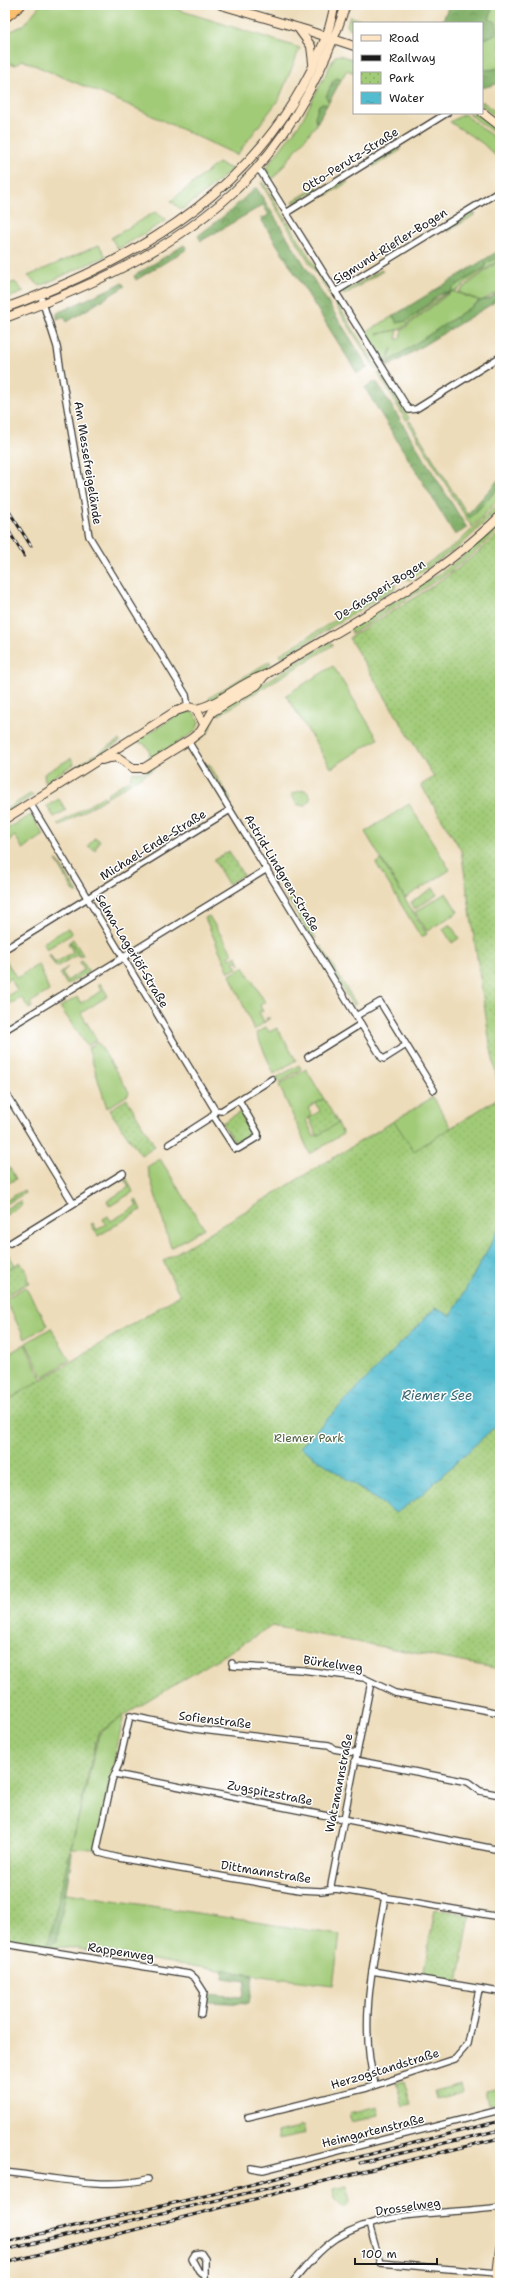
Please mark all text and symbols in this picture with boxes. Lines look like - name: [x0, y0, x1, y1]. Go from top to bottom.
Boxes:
- legend: [353, 22, 483, 114]
- text: Road: [389, 30, 420, 46]
- text: Railway: [389, 50, 436, 66]
- text: Park: [389, 70, 415, 86]
- text: Water: [389, 90, 425, 106]
- street label: Otto-Perutz-Straße: [299, 124, 402, 196]
- street label: Sigmund-Riefler-Bogen: [330, 204, 450, 288]
- street label: Am Messefreigelände: [70, 400, 106, 526]
- street label: De-Gasperi-Bogen: [332, 556, 428, 624]
- street label: Michael-Ende-Straße: [97, 806, 209, 884]
- street label: Astrid-Lindgren-Straße: [241, 812, 323, 935]
- street label: Selma-Lagerlöf-Straße: [92, 891, 172, 1011]
- water label: Riemer See: [402, 1387, 472, 1404]
- park label: Riemer Park: [274, 1430, 344, 1446]
- street label: Bürkelweg: [302, 1652, 364, 1676]
- street label: Sofienstraße: [178, 1708, 253, 1732]
- street label: Watzmannstraße: [322, 1732, 356, 1834]
- street label: Zugspitzstraße: [226, 1777, 314, 1809]
- street label: Dittmannstraße: [220, 1857, 313, 1887]
- street label: Rappenweg: [87, 1939, 155, 1965]
- street label: Herzogstandstraße: [329, 2045, 441, 2093]
- street label: Heimgartenstraße: [320, 2110, 426, 2151]
- street label: Drosselweg: [374, 2194, 442, 2220]
- scale bar: [355, 2240, 437, 2266]
- text: 100 m: [361, 2246, 397, 2262]

